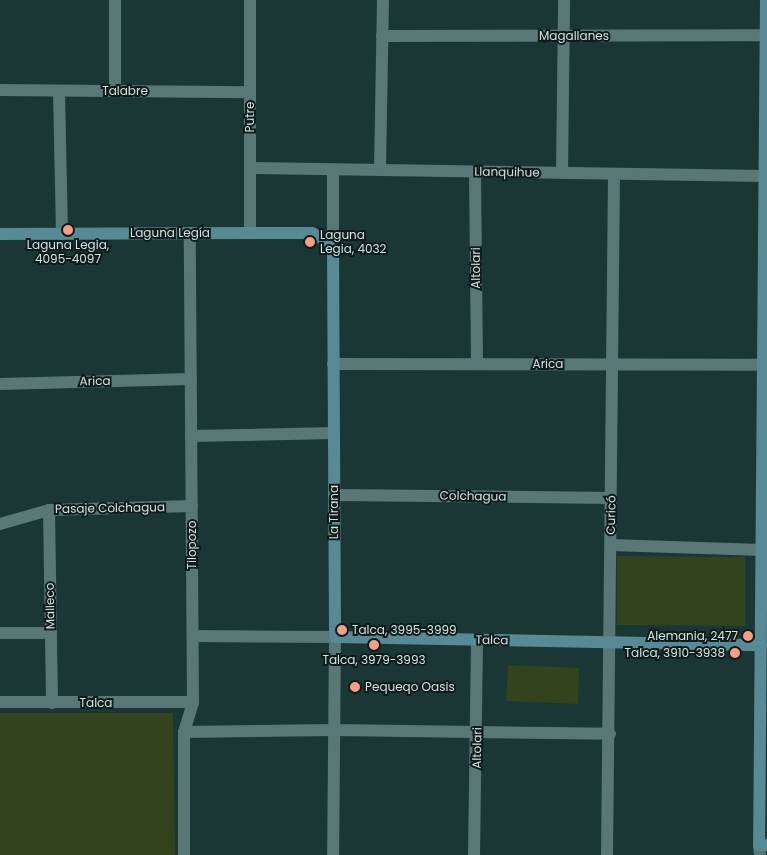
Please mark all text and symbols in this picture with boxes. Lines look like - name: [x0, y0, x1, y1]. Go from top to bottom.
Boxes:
- street label: Magallanes: [539, 29, 609, 43]
- street label: Talabre: [102, 84, 148, 98]
- street label: Putre: [243, 102, 257, 132]
- street label: Llanquihue: [474, 164, 540, 180]
- marker: Laguna Legia, 4095-4097: [62, 224, 74, 236]
- street label: Laguna Legía: [130, 226, 210, 240]
- place label: Laguna Legia, 4032: [320, 228, 386, 256]
- marker: Laguna Legia, 4032: [304, 236, 316, 248]
- place label: Laguna Legia, 4095-4097: [27, 238, 109, 266]
- street label: Altolari: [469, 247, 483, 289]
- street label: Arica: [533, 357, 563, 371]
- street label: Arica: [79, 374, 111, 388]
- street label: La Tirana: [327, 485, 341, 539]
- street label: Colchagua: [439, 488, 507, 504]
- street label: Curicó: [603, 495, 619, 535]
- street label: Pasaje Colchagua: [55, 500, 165, 516]
- street label: Tilopozo: [185, 520, 199, 570]
- street label: Malleco: [42, 583, 58, 629]
- place label: Talca, 3995-3999: [352, 623, 457, 637]
- marker: Talca, 3995-3999: [336, 624, 348, 636]
- place label: Alemania, 2477: [647, 629, 738, 643]
- marker: Alemania, 2477: [742, 630, 754, 642]
- street label: Talca: [475, 633, 509, 647]
- marker: Talca, 3979-3993: [368, 639, 380, 651]
- place label: Talca, 3910-3938: [625, 646, 725, 660]
- marker: Talca, 3910-3938: [729, 647, 741, 659]
- place label: Talca, 3979-3993: [322, 653, 426, 667]
- place label: Pequeqo Oasis: [365, 680, 455, 694]
- marker: Pequeqo Oasis: [349, 681, 361, 693]
- street label: Talca: [80, 696, 112, 710]
- street label: Altolari: [469, 727, 485, 769]

